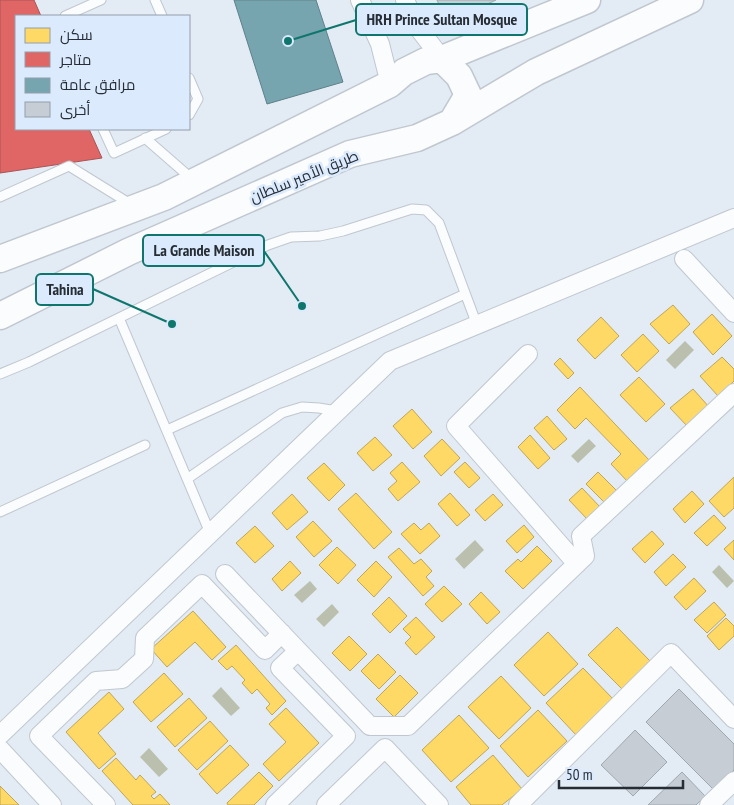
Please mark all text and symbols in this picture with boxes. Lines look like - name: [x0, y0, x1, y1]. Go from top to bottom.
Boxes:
- callout: HRH Prince Sultan Mosque: [356, 4, 527, 35]
- text: HRH Prince Sultan Mosque: [367, 9, 518, 29]
- legend: [15, 15, 190, 130]
- text: سكن: [60, 25, 93, 45]
- text: متاجر: [59, 50, 91, 69]
- text: مرافق عامة: [60, 75, 135, 95]
- text: أخرى: [60, 100, 90, 120]
- street label: طريق الأمير سلطان: [247, 146, 361, 207]
- callout: La Grande Maison: [143, 235, 264, 266]
- text: La Grande Maison: [154, 240, 254, 260]
- callout: Tahina: [36, 274, 93, 305]
- text: Tahina: [46, 279, 84, 299]
- scale bar: [559, 758, 683, 790]
- text: 50 m: [566, 765, 592, 784]

